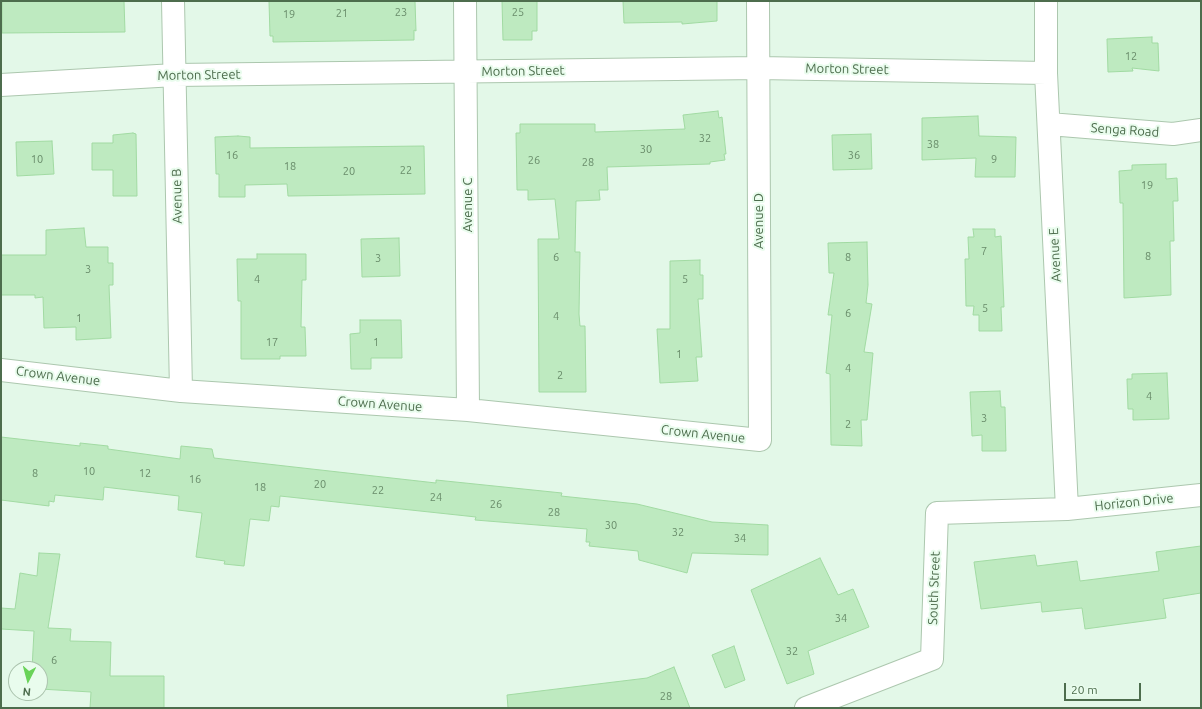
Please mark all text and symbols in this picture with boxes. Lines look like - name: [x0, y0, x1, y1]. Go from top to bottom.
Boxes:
- house number: 23: [395, 5, 407, 19]
- house number: 25: [512, 5, 524, 19]
- house number: 21: [336, 6, 348, 20]
- house number: 19: [283, 7, 295, 21]
- house number: 12: [1125, 49, 1137, 63]
- street label: Morton Street: [805, 60, 889, 78]
- street label: Morton Street: [481, 62, 565, 80]
- street label: Morton Street: [157, 66, 241, 84]
- street label: Senga Road: [1090, 120, 1160, 140]
- house number: 32: [699, 131, 711, 145]
- house number: 38: [927, 137, 939, 151]
- house number: 30: [640, 142, 652, 156]
- house number: 16: [226, 148, 238, 162]
- house number: 36: [848, 148, 860, 162]
- house number: 10: [31, 152, 43, 166]
- house number: 9: [991, 152, 997, 166]
- house number: 26: [528, 153, 540, 167]
- house number: 28: [582, 155, 594, 169]
- house number: 18: [284, 159, 296, 173]
- house number: 22: [400, 163, 412, 177]
- house number: 20: [343, 164, 355, 178]
- street label: Avenue B: [169, 168, 185, 224]
- street label: Avenue C: [460, 178, 476, 232]
- house number: 19: [1141, 178, 1153, 192]
- street label: Avenue D: [751, 193, 767, 249]
- street label: Avenue E: [1046, 228, 1064, 282]
- house number: 7: [981, 244, 987, 258]
- house number: 8: [1145, 249, 1151, 263]
- house number: 6: [553, 250, 559, 264]
- house number: 8: [845, 250, 851, 264]
- house number: 3: [375, 251, 381, 265]
- house number: 3: [85, 262, 91, 276]
- house number: 4: [254, 272, 260, 286]
- house number: 5: [682, 272, 688, 286]
- house number: 5: [982, 301, 988, 315]
- house number: 6: [845, 306, 851, 320]
- house number: 4: [553, 309, 559, 323]
- house number: 1: [76, 311, 82, 325]
- house number: 17: [266, 335, 278, 349]
- house number: 1: [373, 335, 379, 349]
- house number: 1: [676, 347, 682, 361]
- house number: 4: [845, 361, 851, 375]
- street label: Crown Avenue: [15, 363, 101, 389]
- house number: 2: [557, 368, 563, 382]
- house number: 4: [1146, 389, 1152, 403]
- street label: Crown Avenue: [337, 393, 423, 415]
- house number: 3: [981, 411, 987, 425]
- house number: 2: [845, 417, 851, 431]
- street label: Crown Avenue: [660, 422, 746, 446]
- house number: 10: [83, 464, 95, 478]
- house number: 8: [32, 466, 38, 480]
- house number: 12: [139, 466, 151, 480]
- house number: 16: [189, 472, 201, 486]
- house number: 20: [314, 477, 326, 491]
- house number: 18: [254, 480, 266, 494]
- house number: 22: [372, 483, 384, 497]
- house number: 24: [430, 490, 442, 504]
- street label: Horizon Drive: [1094, 490, 1174, 514]
- house number: 26: [490, 497, 502, 511]
- house number: 28: [548, 505, 560, 519]
- house number: 30: [605, 518, 617, 532]
- house number: 32: [672, 525, 684, 539]
- house number: 34: [734, 531, 746, 545]
- street label: South Street: [925, 551, 943, 625]
- house number: 34: [835, 611, 847, 625]
- house number: 32: [786, 644, 798, 658]
- house number: 6: [51, 653, 57, 667]
- north arrow: [8, 661, 48, 701]
- scale bar: [1066, 675, 1143, 701]
- text: 20 m: [1071, 683, 1098, 696]
- text: N: [22, 686, 32, 698]
- house number: 28: [660, 689, 672, 703]

